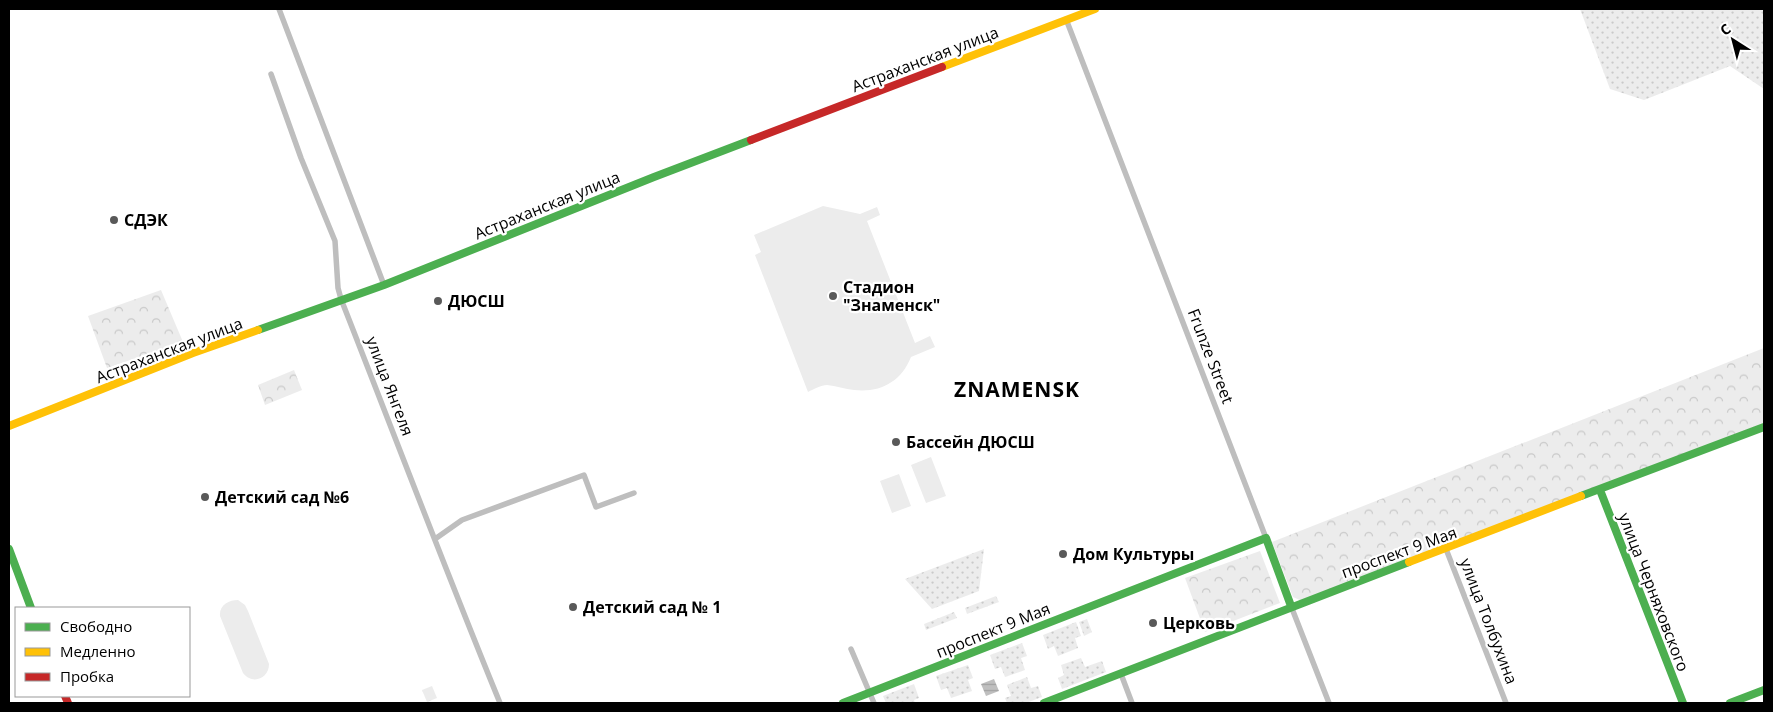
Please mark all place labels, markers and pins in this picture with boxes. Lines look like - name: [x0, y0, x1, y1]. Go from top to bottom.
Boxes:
- place label: СДЭК: [124, 209, 168, 231]
- marker: СДЭК: [108, 214, 120, 226]
- place label: Стадион "Знаменск": [843, 276, 940, 316]
- place label: ДЮСШ: [448, 290, 505, 312]
- marker: Стадион "Знаменск": [827, 290, 839, 302]
- marker: ДЮСШ: [432, 295, 444, 307]
- place label: Бассейн ДЮСШ: [906, 431, 1035, 453]
- marker: Бассейн ДЮСШ: [890, 436, 902, 448]
- place label: Детский сад №6: [215, 486, 349, 508]
- marker: Детский сад №6: [199, 491, 211, 503]
- place label: Дом Культуры: [1073, 543, 1194, 565]
- marker: Дом Культуры: [1057, 548, 1069, 560]
- place label: Детский сад № 1: [583, 596, 721, 618]
- marker: Детский сад № 1: [567, 601, 579, 613]
- place label: Церковь: [1163, 612, 1235, 634]
- marker: Церковь: [1147, 617, 1159, 629]

